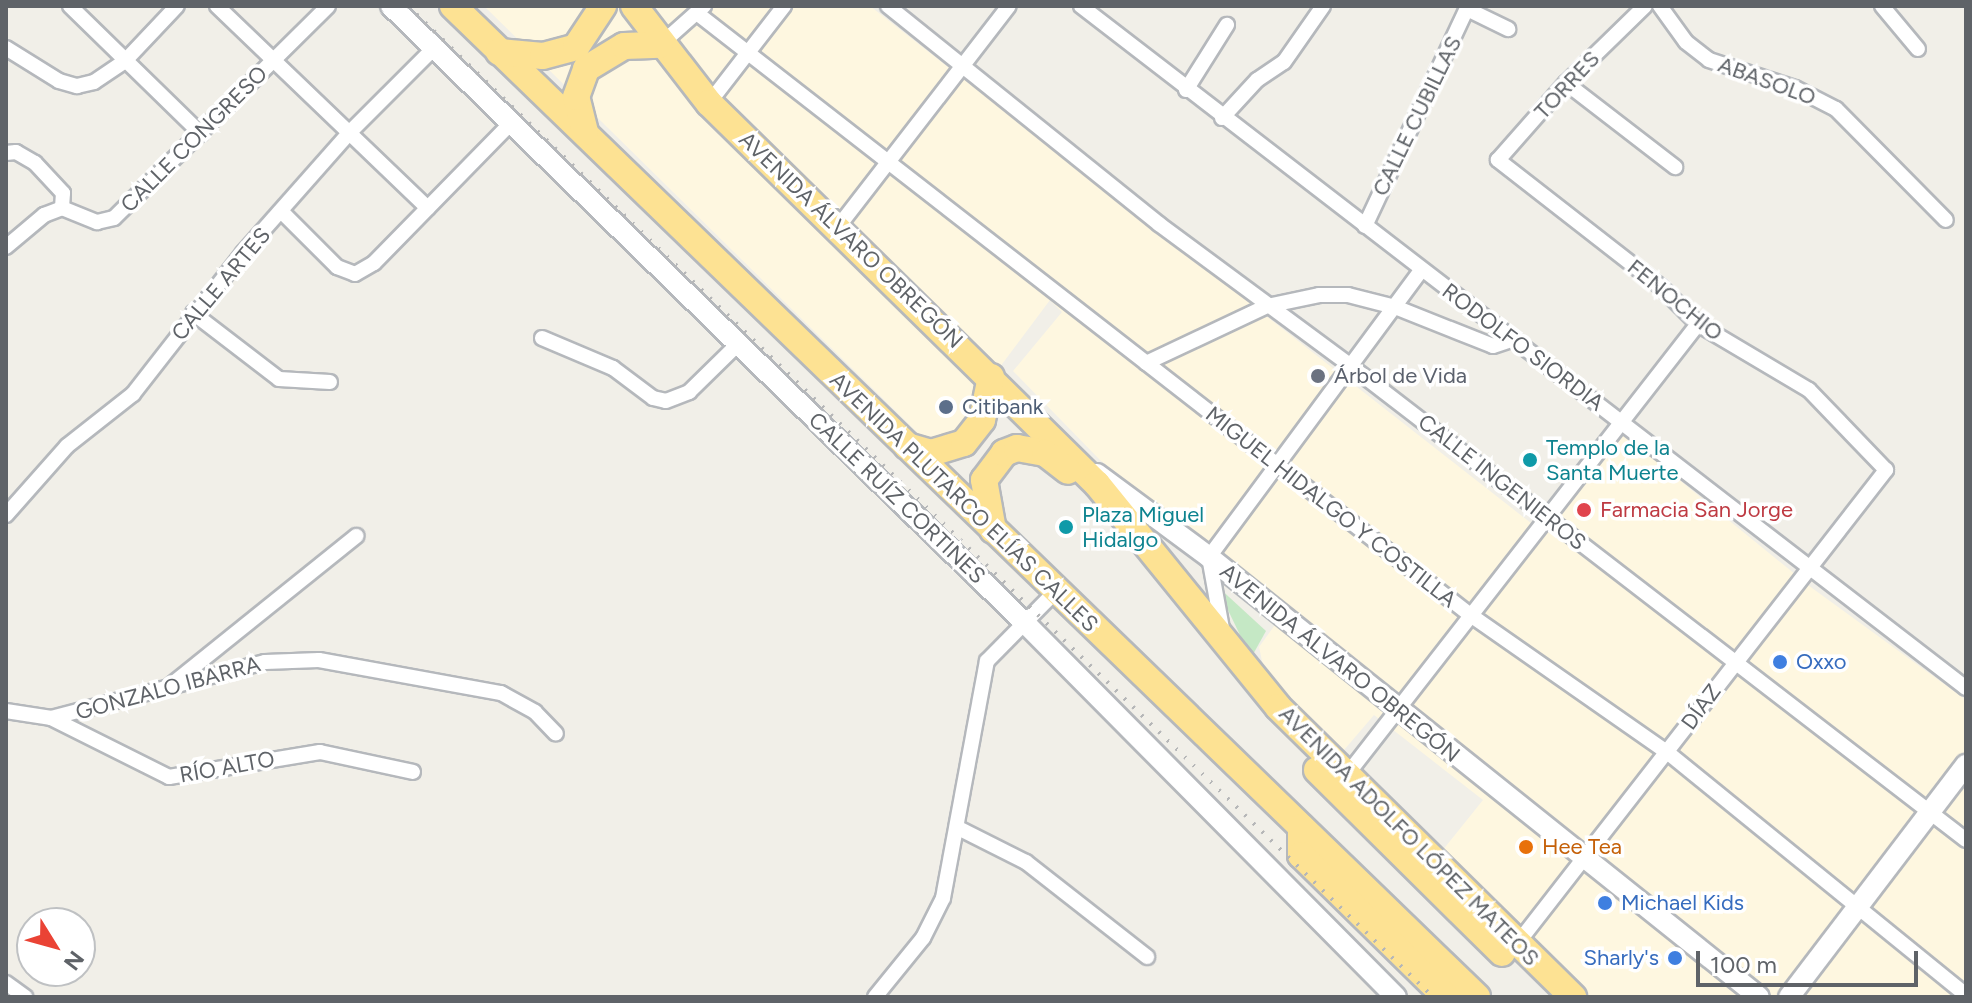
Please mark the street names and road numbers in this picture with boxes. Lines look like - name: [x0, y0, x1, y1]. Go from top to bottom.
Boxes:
- street label: CALLE CUBILLAS: [1367, 32, 1467, 200]
- street label: TORRES: [1529, 46, 1605, 124]
- street label: ABASOLO: [1715, 51, 1819, 111]
- street label: CALLE CONGRESO: [115, 60, 273, 218]
- street label: AVENIDA ÁLVARO OBREGÓN: [734, 126, 968, 354]
- street label: CALLE ARTES: [166, 222, 276, 346]
- street label: FENOCHIO: [1622, 254, 1728, 346]
- street label: RODOLFO SIORDIA: [1437, 278, 1609, 416]
- street label: AVENIDA PLUTARCO ELÍAS CALLES: [825, 367, 1103, 637]
- street label: MIGUEL HIDALGO Y COSTILLA: [1200, 401, 1462, 613]
- street label: CALLE RUÍZ CORTINES: [803, 407, 991, 589]
- street label: CALLE INGENIEROS: [1413, 408, 1591, 556]
- street label: AVENIDA ÁLVARO OBREGÓN: [1215, 558, 1465, 768]
- street label: GONZALO IBARRA: [73, 651, 263, 725]
- street label: DÍAZ: [1676, 679, 1726, 735]
- street label: AVENIDA ADOLFO LÓPEZ MATEOS: [1274, 701, 1544, 971]
- street label: RÍO ALTO: [177, 746, 277, 788]

